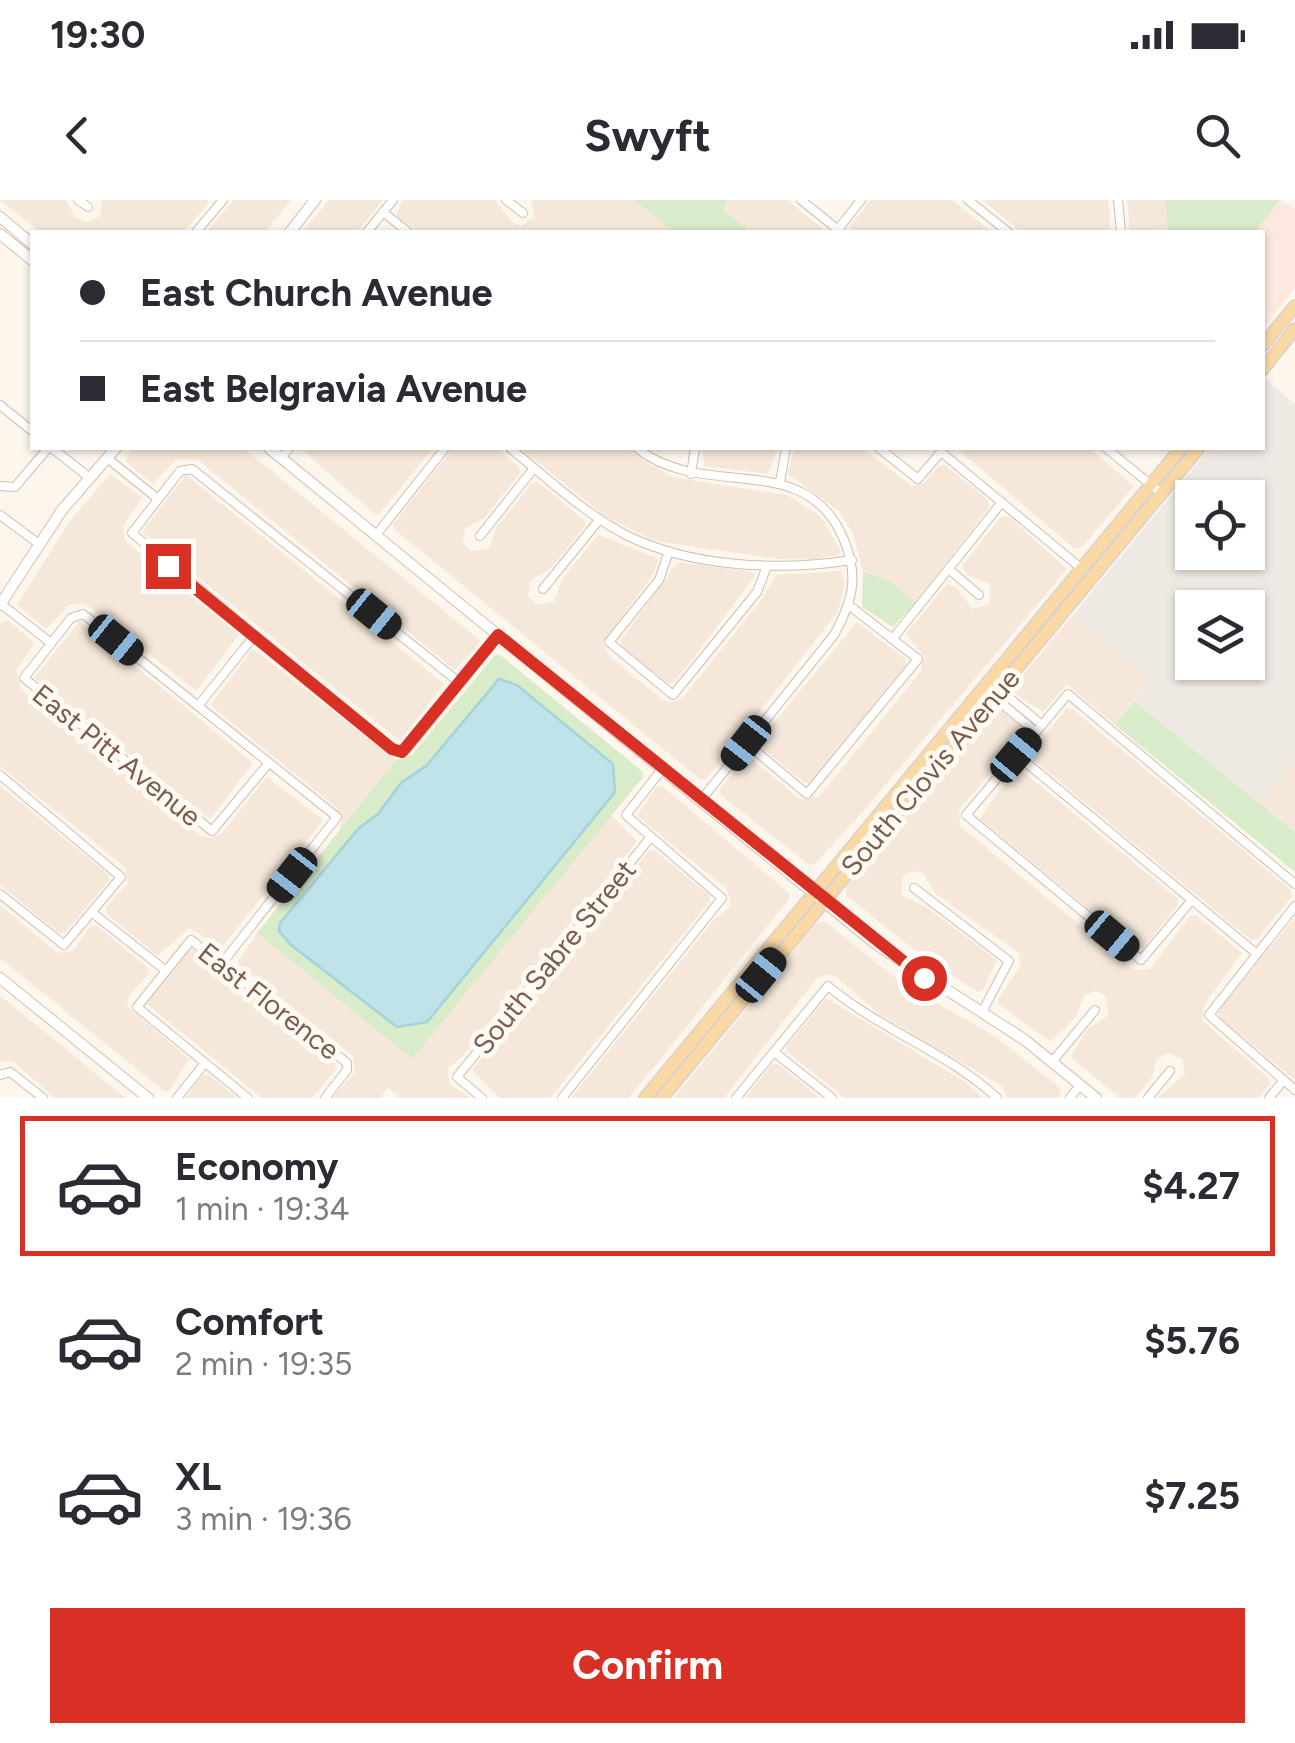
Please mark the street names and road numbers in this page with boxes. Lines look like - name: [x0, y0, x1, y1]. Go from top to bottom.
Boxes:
- street label: South Clovis Avenue: [833, 661, 1027, 883]
- street label: East Pitt Avenue: [26, 677, 208, 833]
- street label: South Sabre Street: [465, 853, 643, 1061]
- street label: East Florence: [192, 935, 346, 1067]

